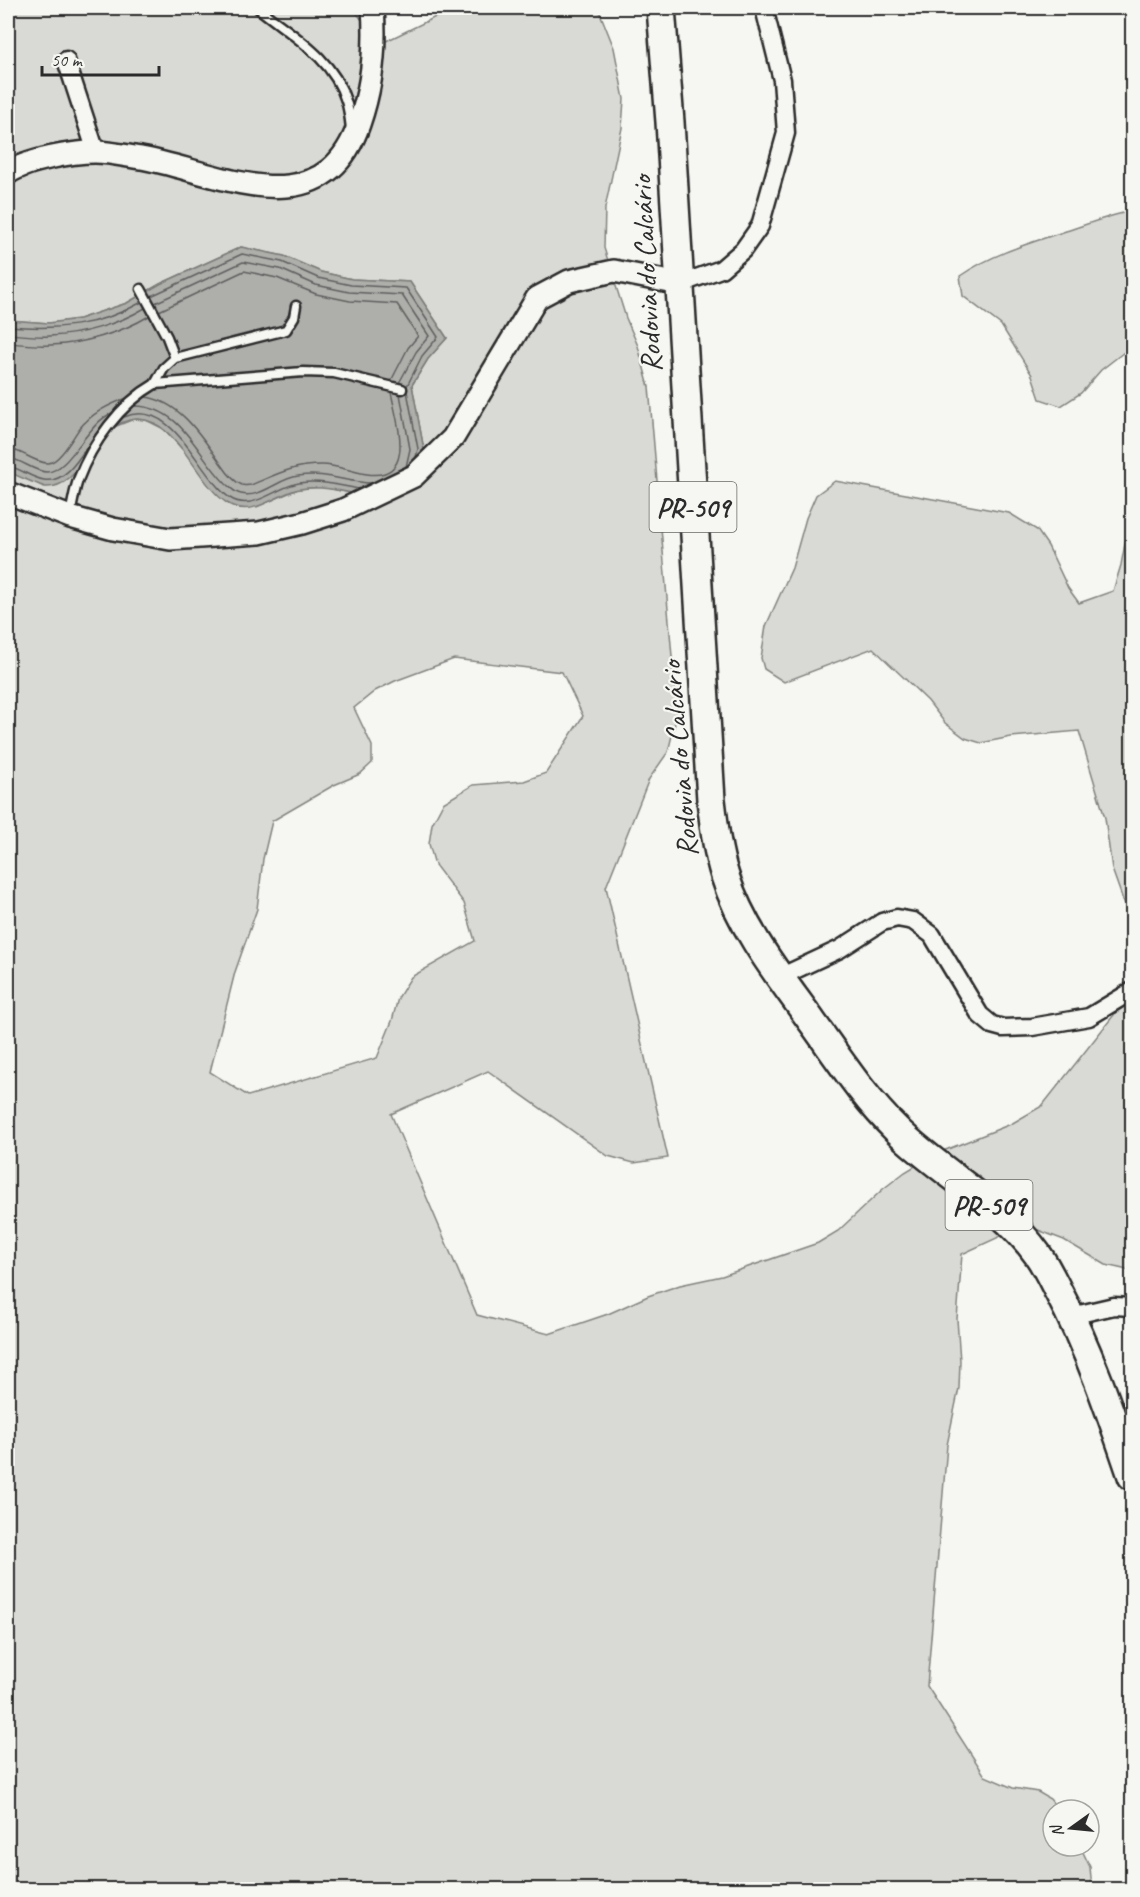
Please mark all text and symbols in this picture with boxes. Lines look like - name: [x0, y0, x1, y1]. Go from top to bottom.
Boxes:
- scale bar: [42, 39, 159, 77]
- text: 50 m: [51, 49, 84, 71]
- street label: Rodovia do Calcário: [622, 171, 670, 373]
- road number: PR-509: [650, 482, 736, 532]
- street label: Rodovia do Calcário: [651, 656, 706, 859]
- road number: PR-509: [946, 1180, 1032, 1230]
- north arrow: [1041, 1798, 1101, 1858]
- text: N: [1046, 1821, 1068, 1839]

